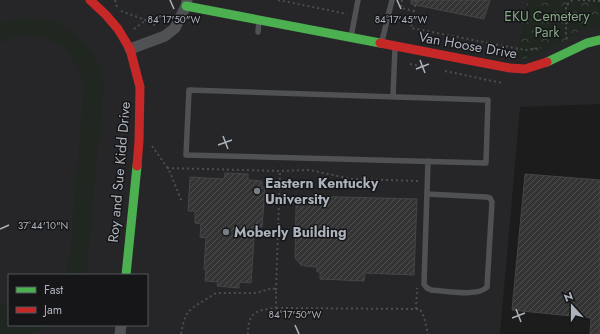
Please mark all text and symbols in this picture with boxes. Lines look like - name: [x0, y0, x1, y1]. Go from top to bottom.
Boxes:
- park label: EKU Cemetery Park: [504, 6, 591, 42]
- text: 84°17'50"W: [148, 12, 201, 27]
- text: 84°17'45"W: [375, 12, 427, 27]
- street label: Van Hoose Drive: [417, 27, 519, 63]
- street label: Roy and Sue Kidd Drive: [103, 101, 135, 243]
- place label: Eastern Kentucky University: [265, 173, 379, 209]
- marker: Eastern Kentucky University: [252, 186, 262, 196]
- text: 37°44'10"N: [18, 218, 68, 233]
- place label: Moberly Building: [234, 222, 347, 242]
- marker: Moberly Building: [221, 227, 231, 237]
- legend: [8, 274, 148, 326]
- text: Fast: [44, 281, 63, 299]
- north arrow: [552, 286, 592, 326]
- text: N: [561, 288, 575, 306]
- text: Jam: [42, 301, 62, 319]
- text: 84°17'50"W: [269, 307, 322, 322]

